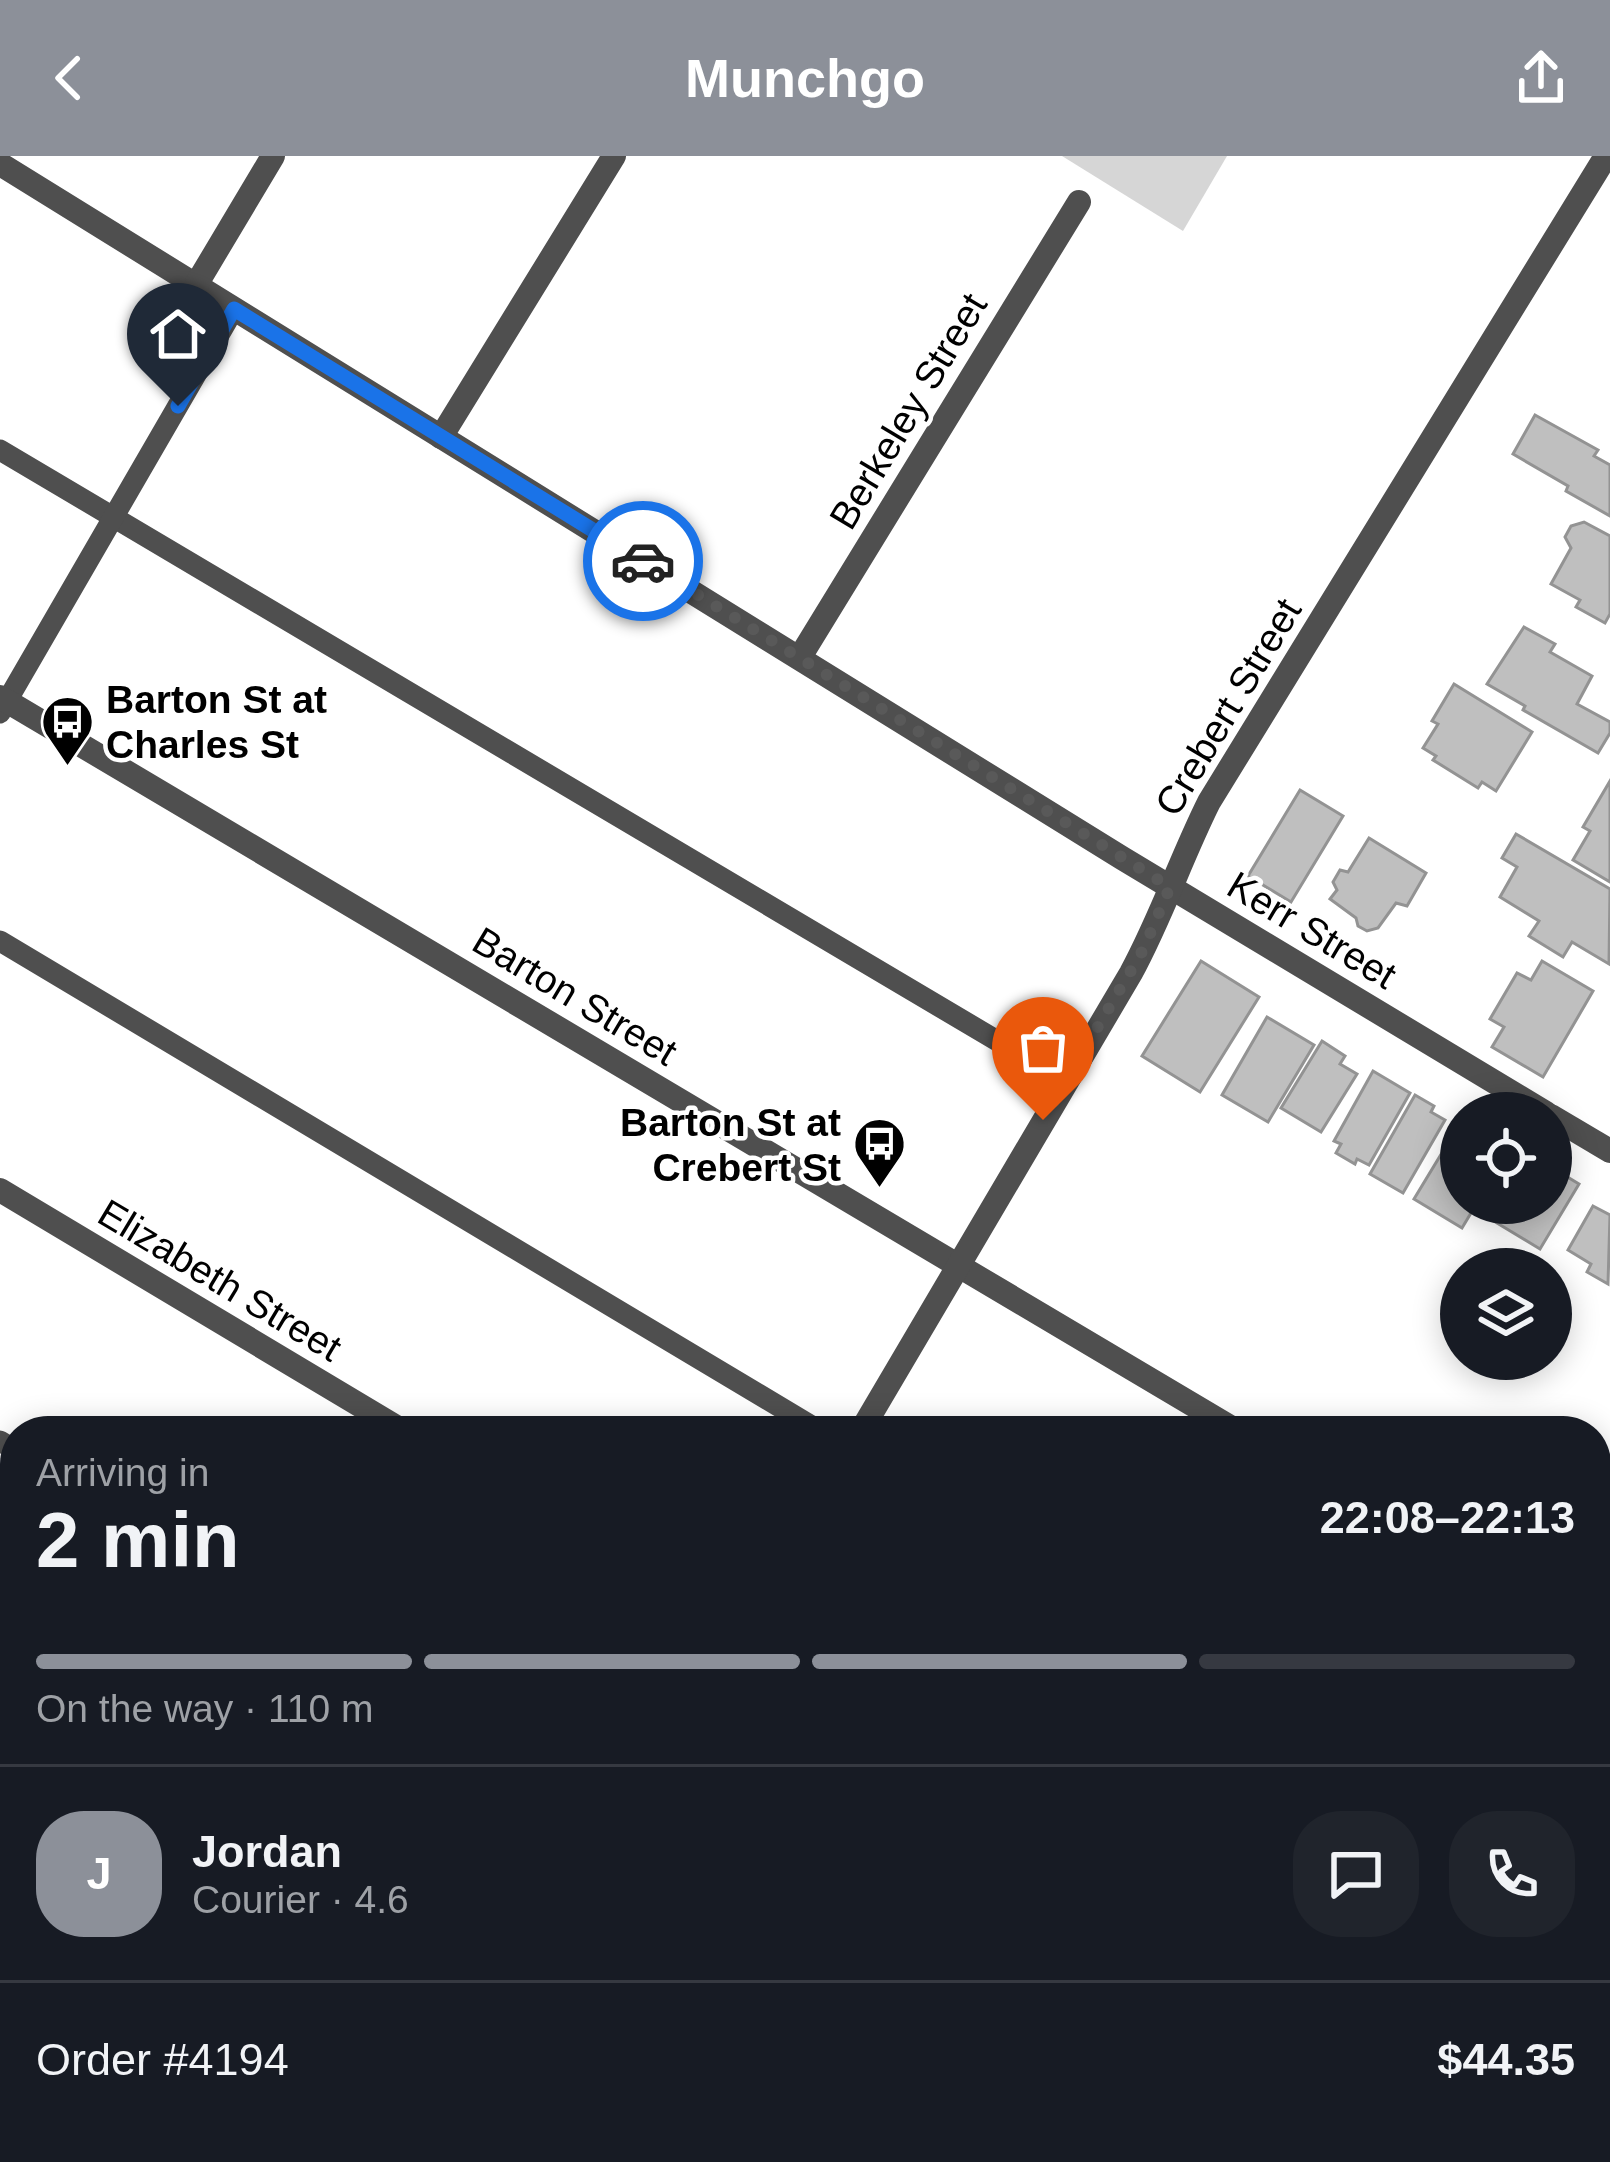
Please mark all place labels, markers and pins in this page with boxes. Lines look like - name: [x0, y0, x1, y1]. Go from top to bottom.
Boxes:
- pin: [127, 283, 229, 406]
- place label: Barton St at Charles St: [106, 678, 327, 766]
- bus stop icon: Barton St at Charles St: [39, 693, 95, 767]
- pin: [992, 997, 1094, 1120]
- place label: Barton St at Crebert St: [620, 1101, 841, 1189]
- bus stop icon: Barton St at Crebert St: [852, 1116, 908, 1190]

